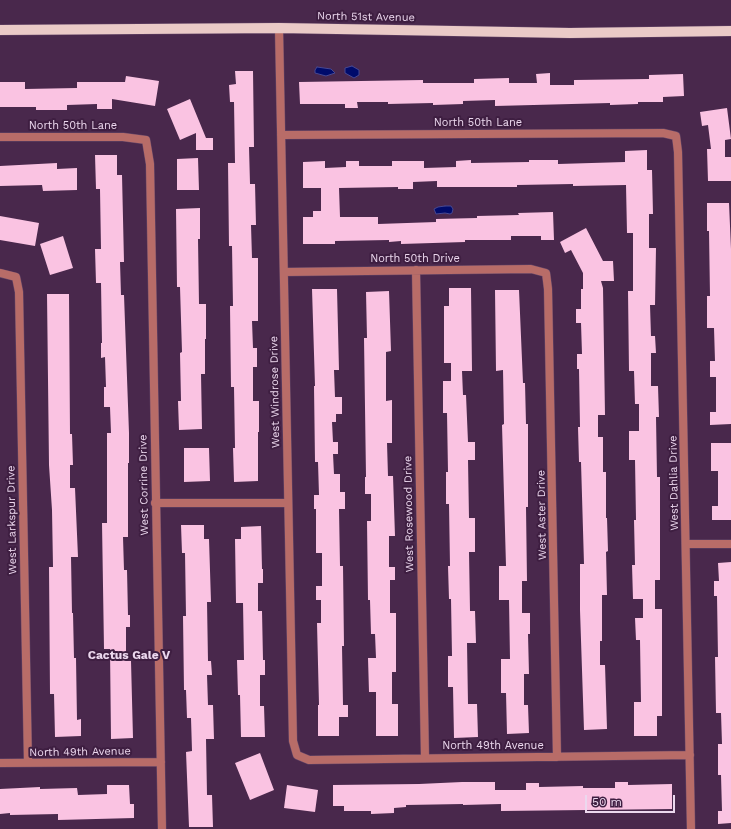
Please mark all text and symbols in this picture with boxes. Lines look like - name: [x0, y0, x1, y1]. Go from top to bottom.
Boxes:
- street label: North 51st Avenue: [317, 10, 415, 24]
- street label: North 50th Lane: [434, 116, 522, 130]
- street label: North 50th Lane: [29, 119, 117, 133]
- street label: North 50th Drive: [370, 252, 460, 266]
- street label: West Windrose Drive: [267, 336, 283, 448]
- street label: West Corrine Drive: [137, 434, 151, 536]
- street label: West Dahlia Drive: [667, 435, 681, 531]
- street label: West Rosewood Drive: [401, 456, 417, 572]
- street label: West Larkspur Drive: [4, 465, 20, 575]
- street label: West Aster Drive: [535, 470, 549, 560]
- district label: Cactus Gale V: [88, 648, 170, 662]
- street label: North 49th Avenue: [442, 739, 544, 753]
- street label: North 49th Avenue: [29, 745, 131, 759]
- scale bar: [587, 787, 677, 813]
- text: 50 m: [592, 795, 622, 809]

